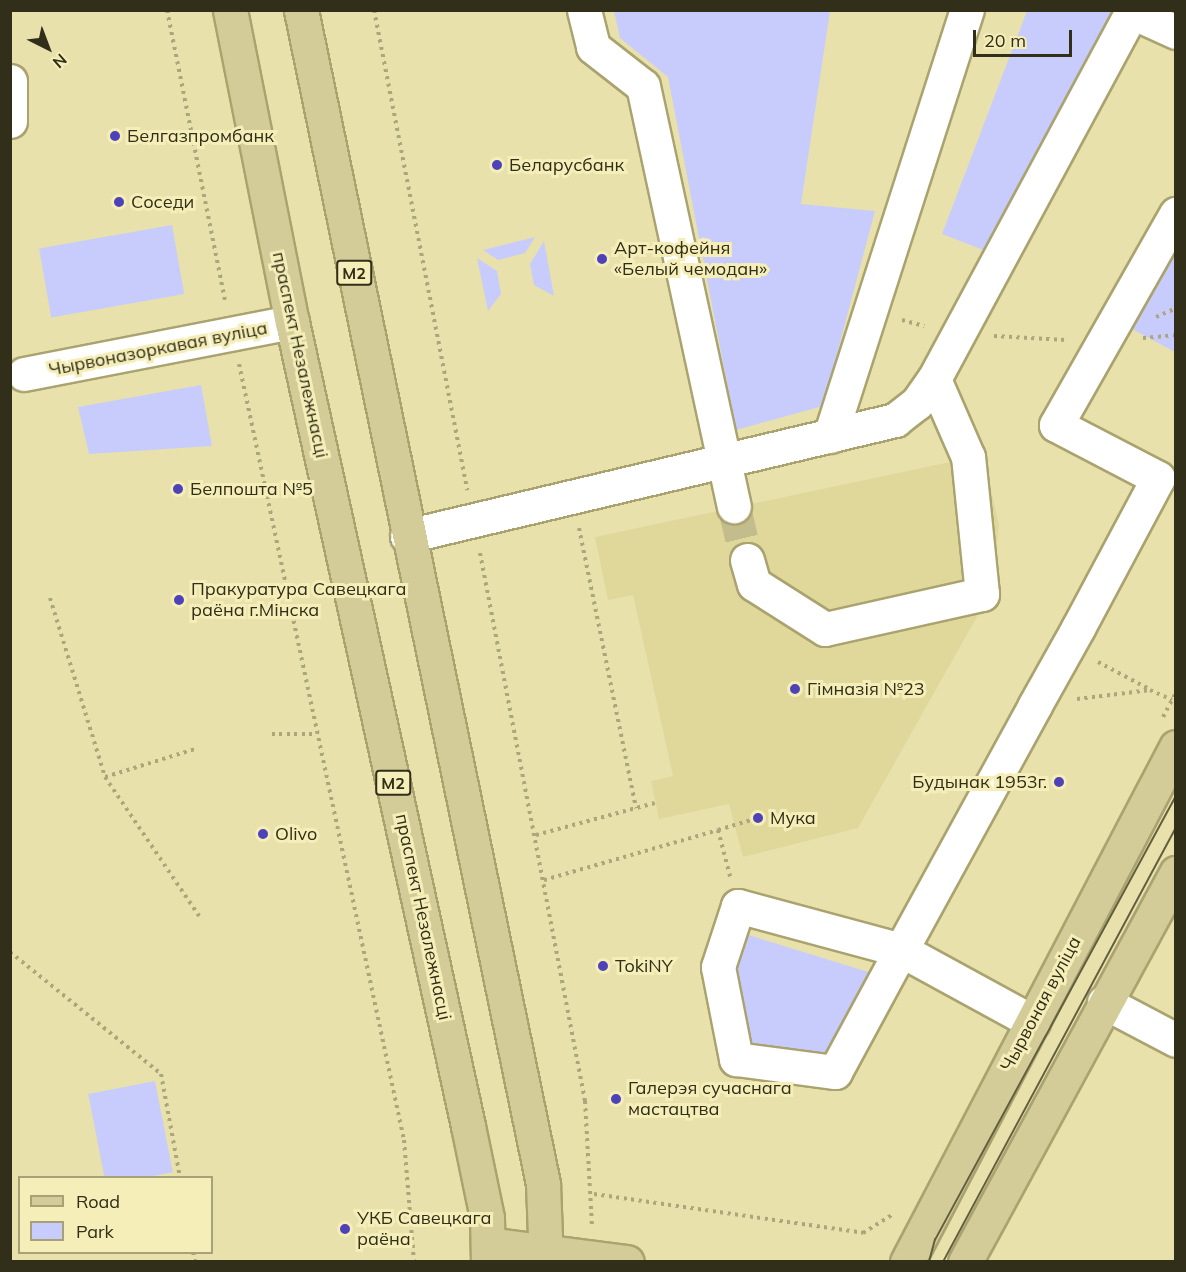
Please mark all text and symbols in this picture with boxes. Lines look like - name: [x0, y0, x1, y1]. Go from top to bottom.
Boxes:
- north arrow: [18, 18, 78, 78]
- scale bar: [976, 18, 1075, 56]
- text: 20 m: [984, 29, 1026, 52]
- text: N: [49, 50, 71, 73]
- place label: Белгазпромбанк: [127, 125, 274, 147]
- marker: Белгазпромбанк: [108, 129, 122, 143]
- place label: Беларусбанк: [509, 154, 624, 176]
- marker: Беларусбанк: [490, 158, 504, 172]
- place label: Соседи: [131, 191, 194, 213]
- marker: Соседи: [112, 195, 126, 209]
- place label: Арт-кофейня «Белый чемодан»: [614, 238, 767, 280]
- street label: праспект Незалежнасці: [268, 250, 332, 460]
- marker: Арт-кофейня «Белый чемодан»: [595, 252, 609, 266]
- road number: М2: [336, 260, 372, 286]
- street label: Чырвоназоркавая вуліца: [47, 317, 269, 381]
- place label: Белпошта №5: [190, 478, 313, 500]
- marker: Белпошта №5: [171, 482, 185, 496]
- place label: Пракуратура Савецкага раёна г.Мінска: [191, 579, 407, 622]
- marker: Пракуратура Савецкага раёна г.Мінска: [172, 593, 186, 607]
- place label: Гімназія №23: [807, 678, 925, 700]
- marker: Гімназія №23: [788, 682, 802, 696]
- road number: М2: [375, 770, 411, 796]
- place label: Будынак 1953г.: [912, 771, 1047, 793]
- marker: Будынак 1953г.: [1052, 775, 1066, 789]
- place label: Мука: [770, 807, 816, 829]
- marker: Мука: [751, 811, 765, 825]
- street label: праспект Незалежнасці: [391, 812, 455, 1022]
- place label: Olivo: [275, 823, 317, 845]
- marker: Olivo: [256, 827, 270, 841]
- street label: Чырвоная вуліца: [996, 933, 1086, 1075]
- place label: TokiNY: [615, 955, 673, 977]
- marker: TokiNY: [596, 959, 610, 973]
- place label: Галерэя сучаснага мастацтва: [628, 1078, 792, 1120]
- marker: Галерэя сучаснага мастацтва: [609, 1092, 623, 1106]
- legend: [18, 1176, 213, 1254]
- text: Road: [76, 1190, 120, 1213]
- place label: УКБ Савецкага раёна: [357, 1208, 491, 1250]
- text: Park: [76, 1220, 114, 1243]
- marker: УКБ Савецкага раёна: [338, 1222, 352, 1236]

